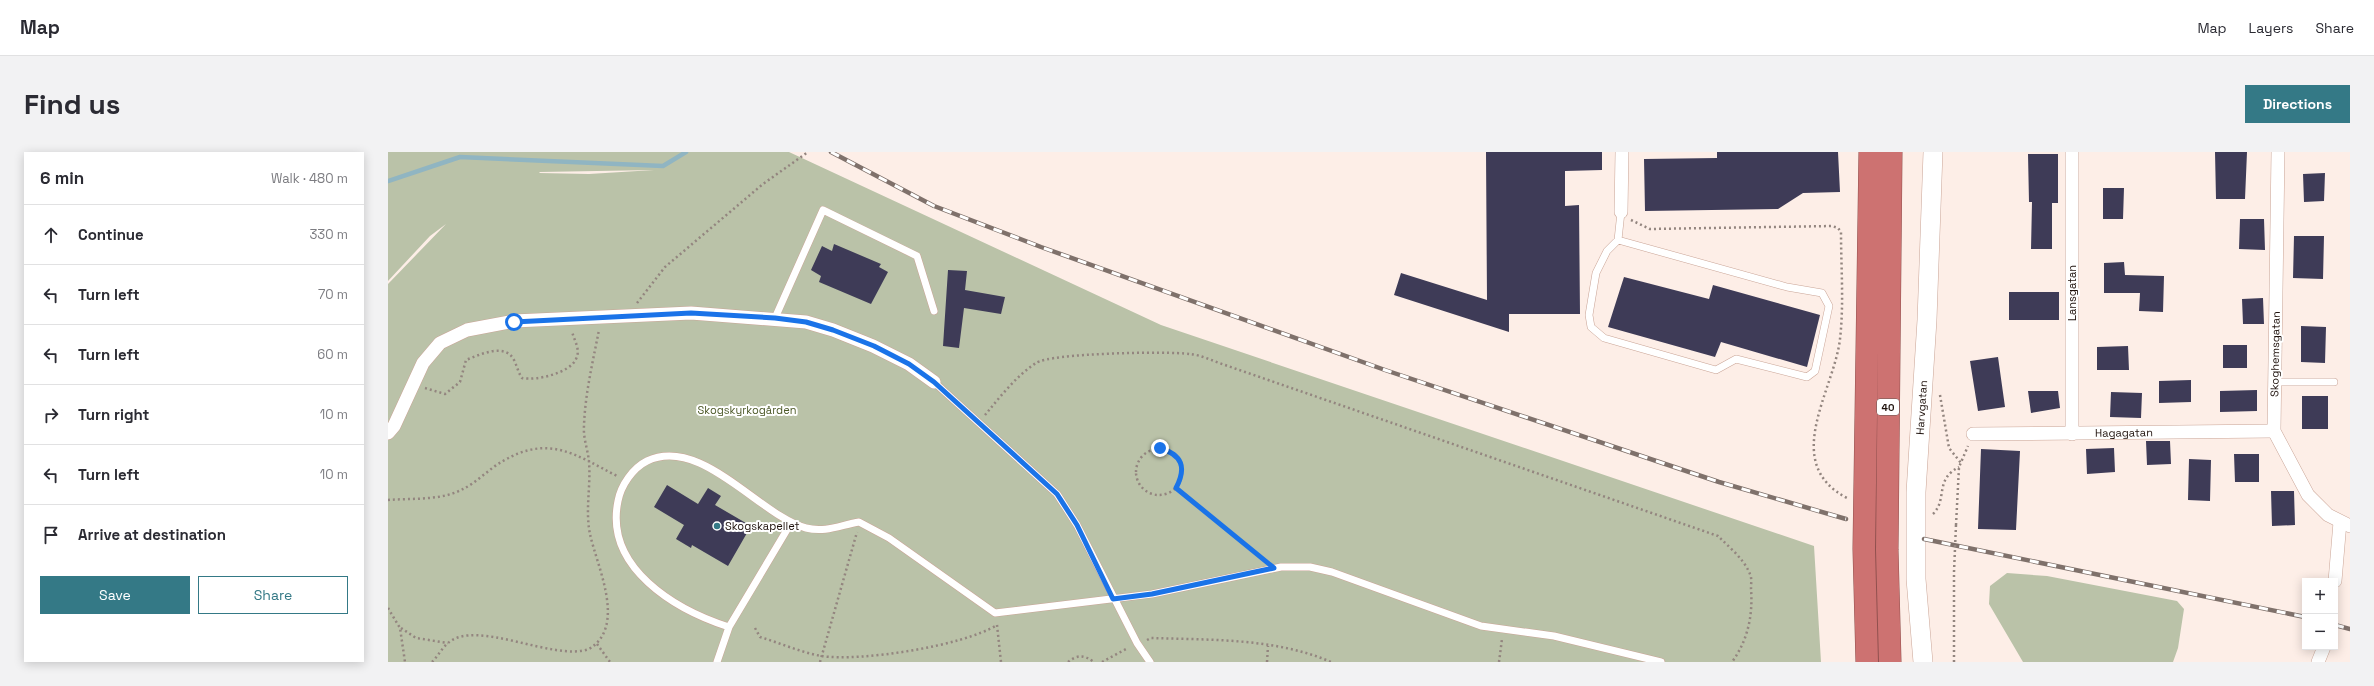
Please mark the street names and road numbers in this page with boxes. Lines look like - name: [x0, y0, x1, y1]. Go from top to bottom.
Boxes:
- street label: Lansgatan: [2065, 265, 2079, 321]
- street label: Skoghemsgatan: [2267, 311, 2283, 397]
- street label: Harvgatan: [1913, 380, 1930, 435]
- road number: 40: [1877, 399, 1899, 415]
- street label: Hagagatan: [2095, 425, 2153, 440]

